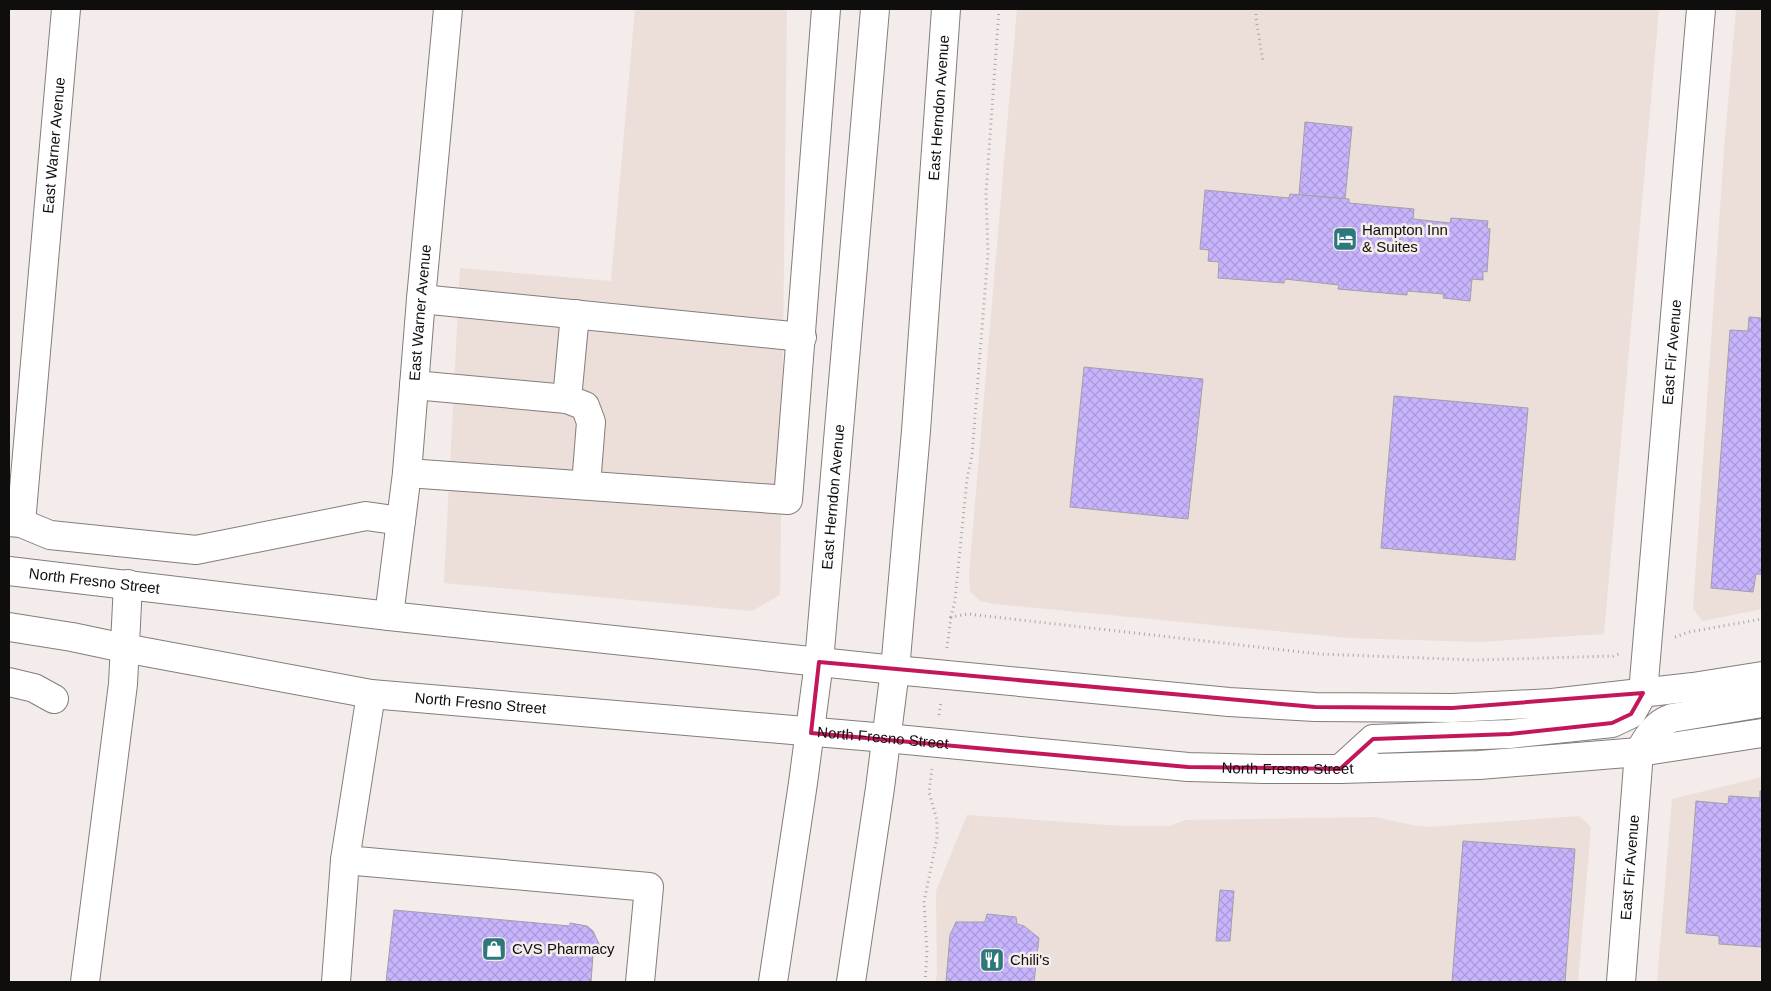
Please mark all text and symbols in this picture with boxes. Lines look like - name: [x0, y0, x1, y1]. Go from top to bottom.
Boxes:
- street label: East Herndon Avenue: [925, 35, 952, 181]
- street label: East Warner Avenue: [39, 77, 68, 214]
- place label: Hampton Inn & Suites: [1362, 221, 1448, 255]
- hotel icon: Hampton Inn & Suites: [1332, 226, 1358, 252]
- street label: East Warner Avenue: [405, 244, 434, 381]
- street label: East Fir Avenue: [1658, 299, 1684, 406]
- street label: East Herndon Avenue: [818, 424, 847, 570]
- street label: North Fresno Street: [28, 564, 162, 597]
- street label: North Fresno Street: [414, 689, 548, 717]
- street label: North Fresno Street: [817, 723, 950, 752]
- street label: North Fresno Street: [1221, 759, 1354, 777]
- street label: East Fir Avenue: [1617, 814, 1642, 921]
- shop icon: CVS Pharmacy: [481, 936, 507, 962]
- place label: CVS Pharmacy: [512, 940, 615, 957]
- restaurant icon: Chili's: [979, 947, 1005, 973]
- place label: Chili's: [1010, 951, 1050, 968]

